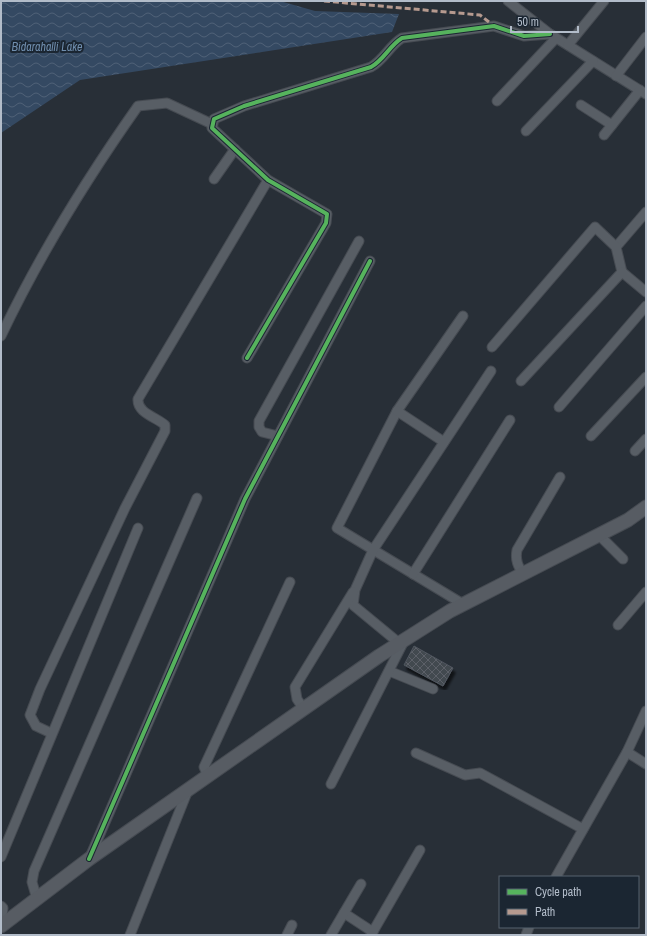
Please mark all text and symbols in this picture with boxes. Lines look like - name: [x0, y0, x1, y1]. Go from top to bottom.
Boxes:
- scale bar: [511, 8, 578, 34]
- text: 50 m: [517, 14, 539, 30]
- water label: Bidarahalli Lake: [11, 39, 83, 55]
- legend: [499, 876, 639, 928]
- text: Cycle path: [535, 884, 582, 900]
- text: Path: [535, 904, 555, 920]

